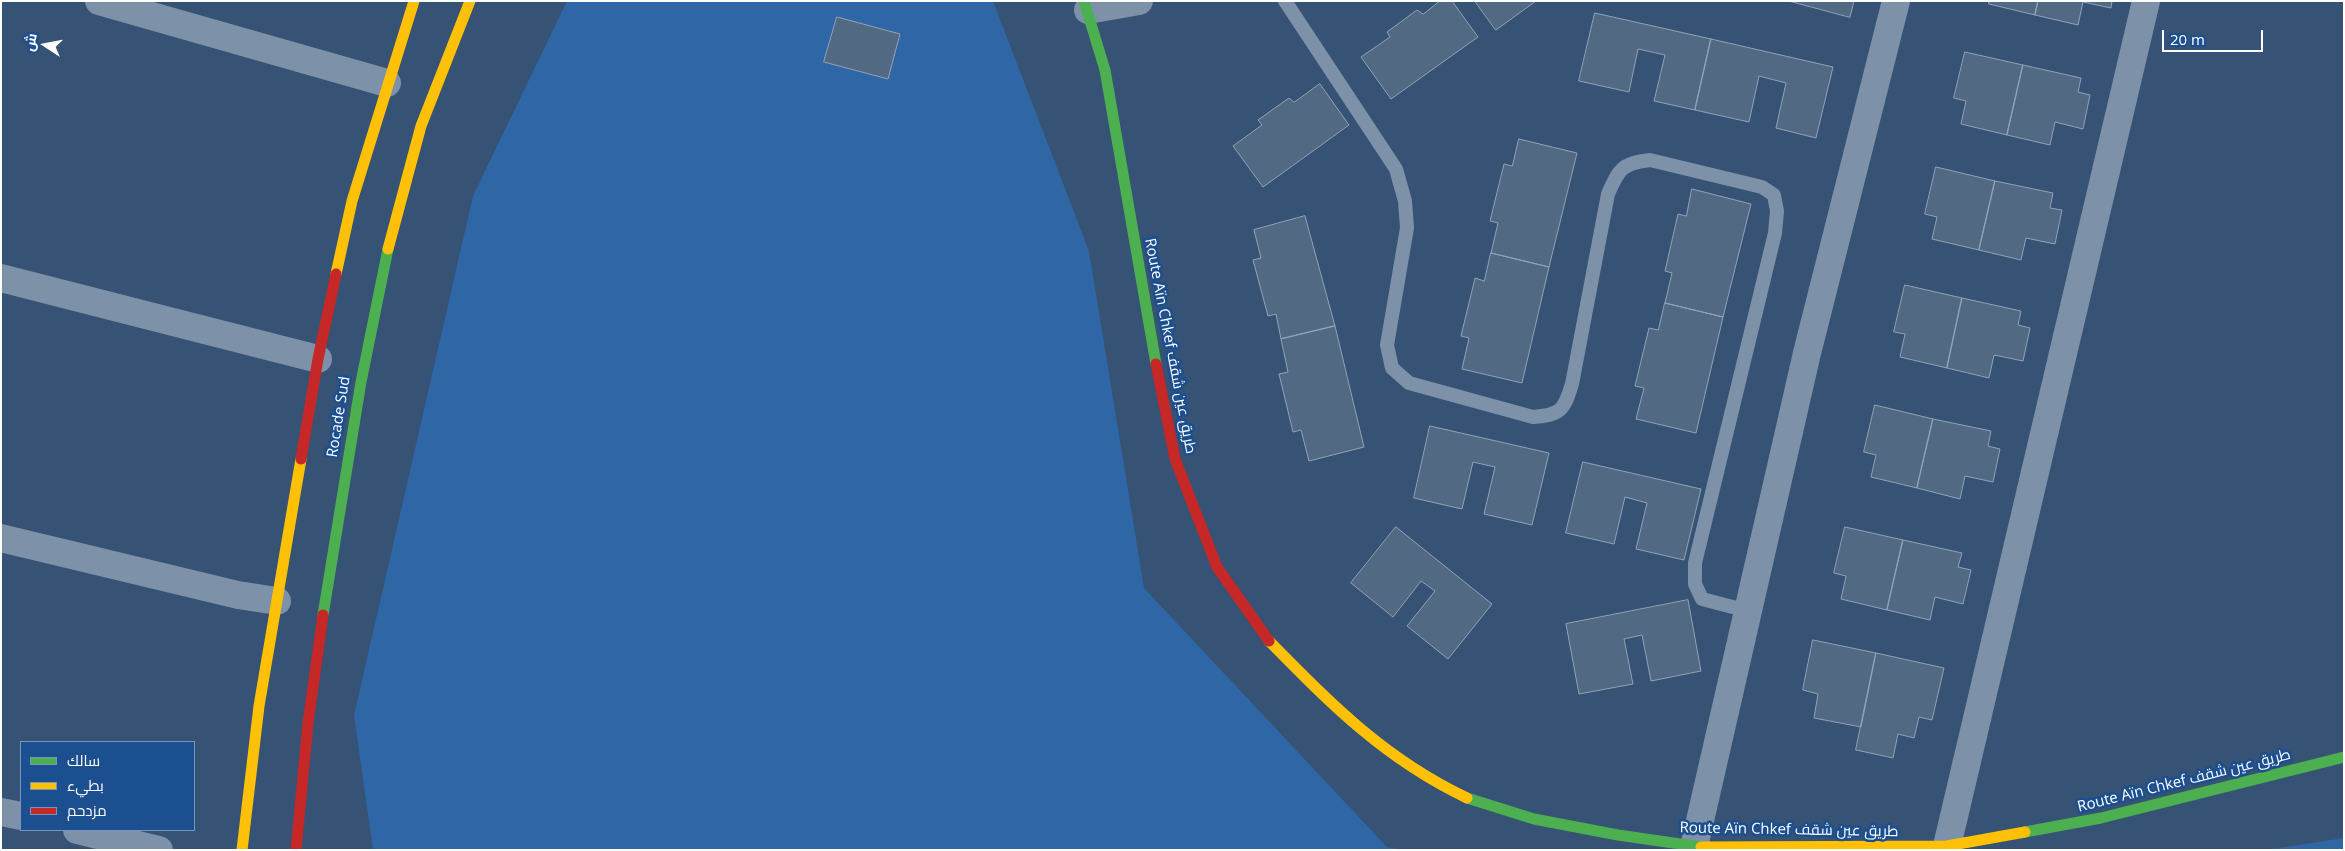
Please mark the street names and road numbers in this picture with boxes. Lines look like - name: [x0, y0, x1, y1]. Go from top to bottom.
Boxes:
- street label: Route Aïn Chkef طريق عين شقف: [1140, 237, 1200, 455]
- street label: Rocade Sud: [324, 375, 354, 459]
- street label: Route Aïn Chkef طريق عين شقف: [2076, 746, 2292, 816]
- street label: Route Aïn Chkef طريق عين شقف: [1679, 819, 1899, 841]

